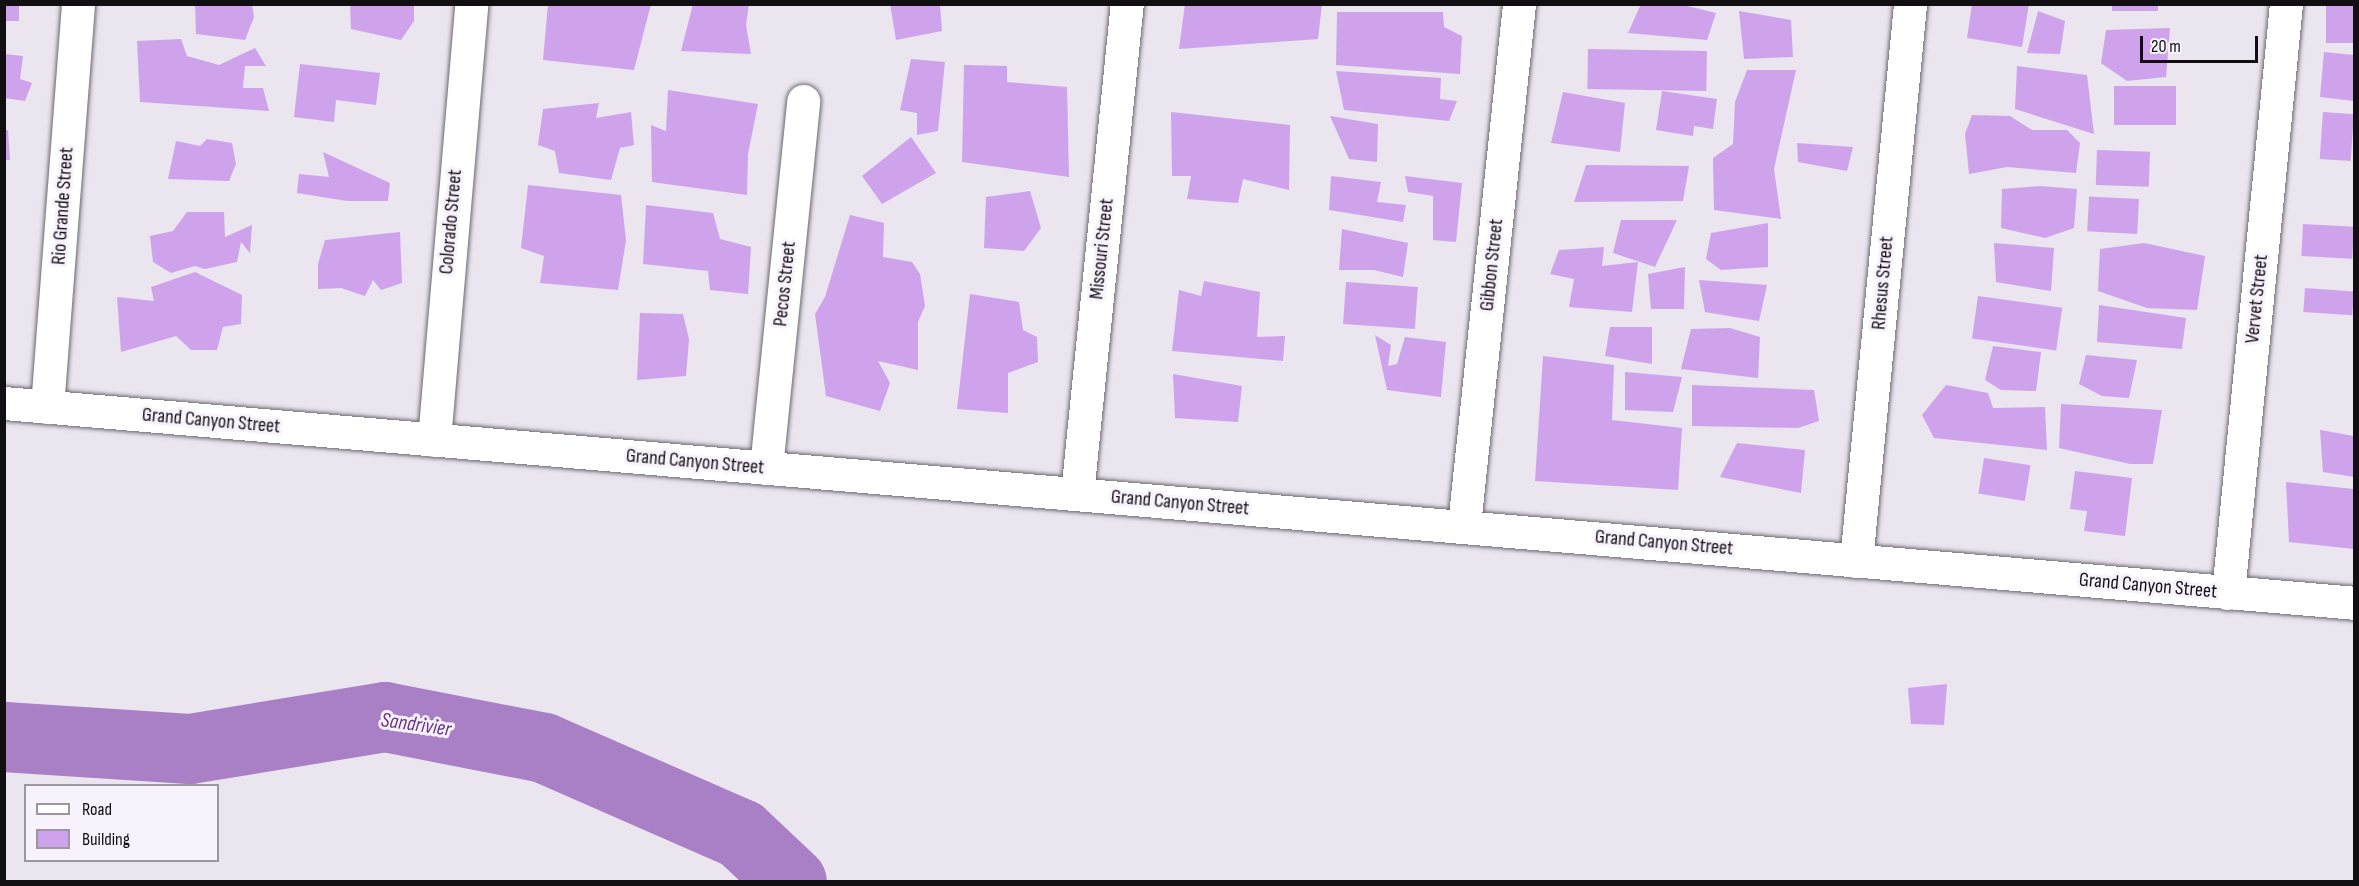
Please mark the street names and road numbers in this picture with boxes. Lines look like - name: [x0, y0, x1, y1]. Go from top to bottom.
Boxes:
- street label: Rio Grande Street: [47, 146, 79, 266]
- street label: Colorado Street: [434, 169, 468, 275]
- street label: Missouri Street: [1085, 197, 1119, 301]
- street label: Gibbon Street: [1475, 218, 1509, 312]
- street label: Rhesus Street: [1867, 235, 1899, 331]
- street label: Pecos Street: [769, 240, 801, 328]
- street label: Vervet Street: [2240, 253, 2274, 345]
- street label: Grand Canyon Street: [141, 403, 281, 439]
- street label: Grand Canyon Street: [625, 444, 765, 480]
- street label: Grand Canyon Street: [1110, 485, 1250, 521]
- street label: Grand Canyon Street: [1594, 525, 1734, 561]
- street label: Grand Canyon Street: [2078, 568, 2218, 604]

